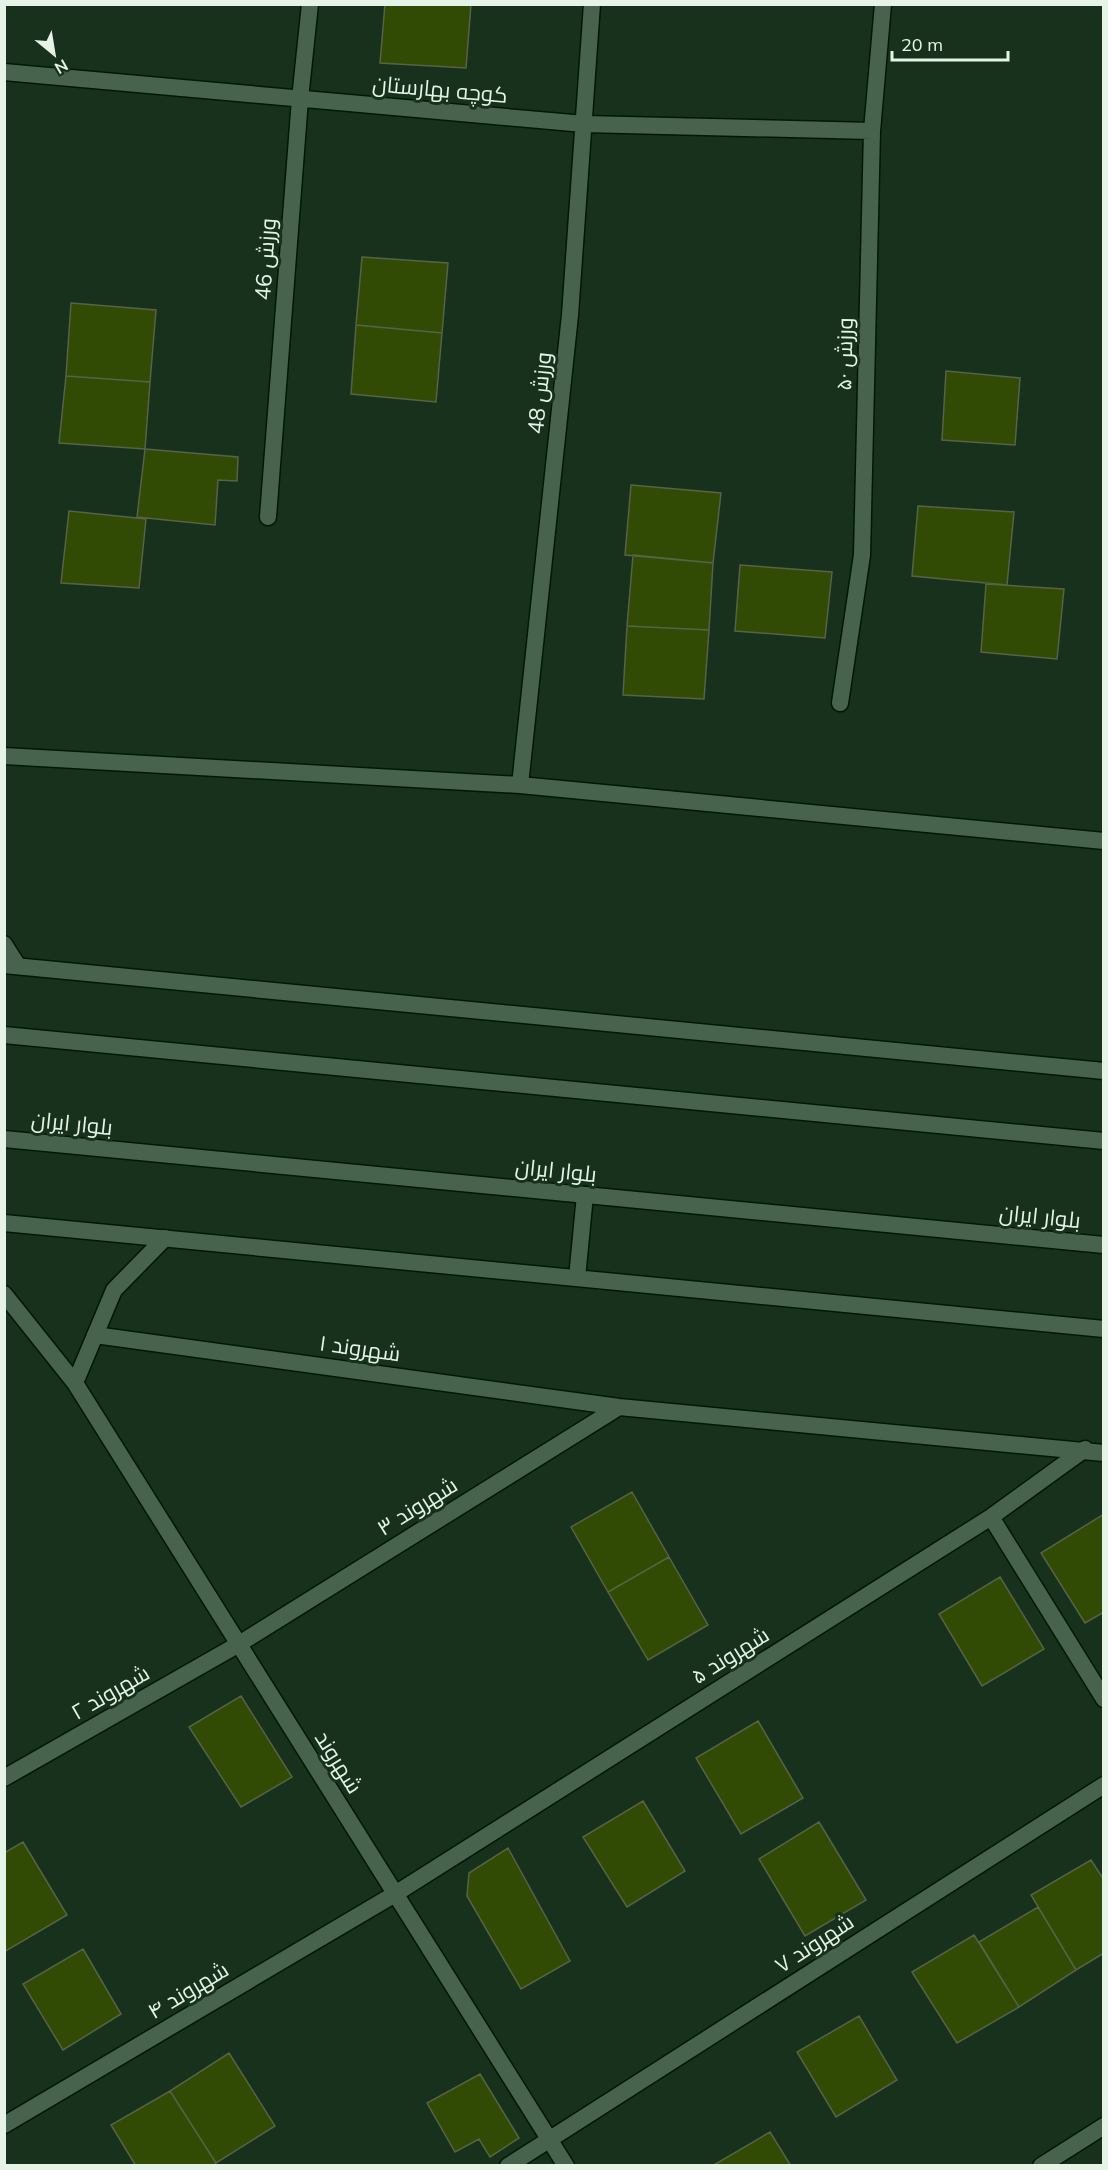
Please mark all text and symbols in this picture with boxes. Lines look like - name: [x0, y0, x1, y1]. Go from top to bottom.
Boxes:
- north arrow: [24, 24, 84, 84]
- scale bar: [892, 24, 1008, 62]
- text: 20 m: [901, 33, 943, 56]
- text: N: [51, 55, 72, 79]
- street label: کوچه بهارستان: [371, 69, 509, 110]
- street label: ورزش 46: [248, 217, 282, 301]
- street label: ورزش ۵٠: [829, 317, 859, 391]
- street label: ورزش 48: [521, 351, 557, 435]
- street label: بلوار ایران: [30, 1105, 114, 1141]
- street label: بلوار ایران: [514, 1152, 598, 1188]
- street label: بلوار ایران: [998, 1198, 1082, 1234]
- street label: شهروند ۱: [318, 1328, 402, 1368]
- street label: شهروند ۳: [372, 1470, 462, 1542]
- street label: شهروند ۵: [686, 1620, 774, 1690]
- street label: شهروند ۲: [66, 1658, 154, 1726]
- street label: شهروند: [309, 1725, 369, 1799]
- street label: شهروند ۷: [769, 1907, 859, 1979]
- street label: شهروند ۴: [143, 1955, 233, 2025]

